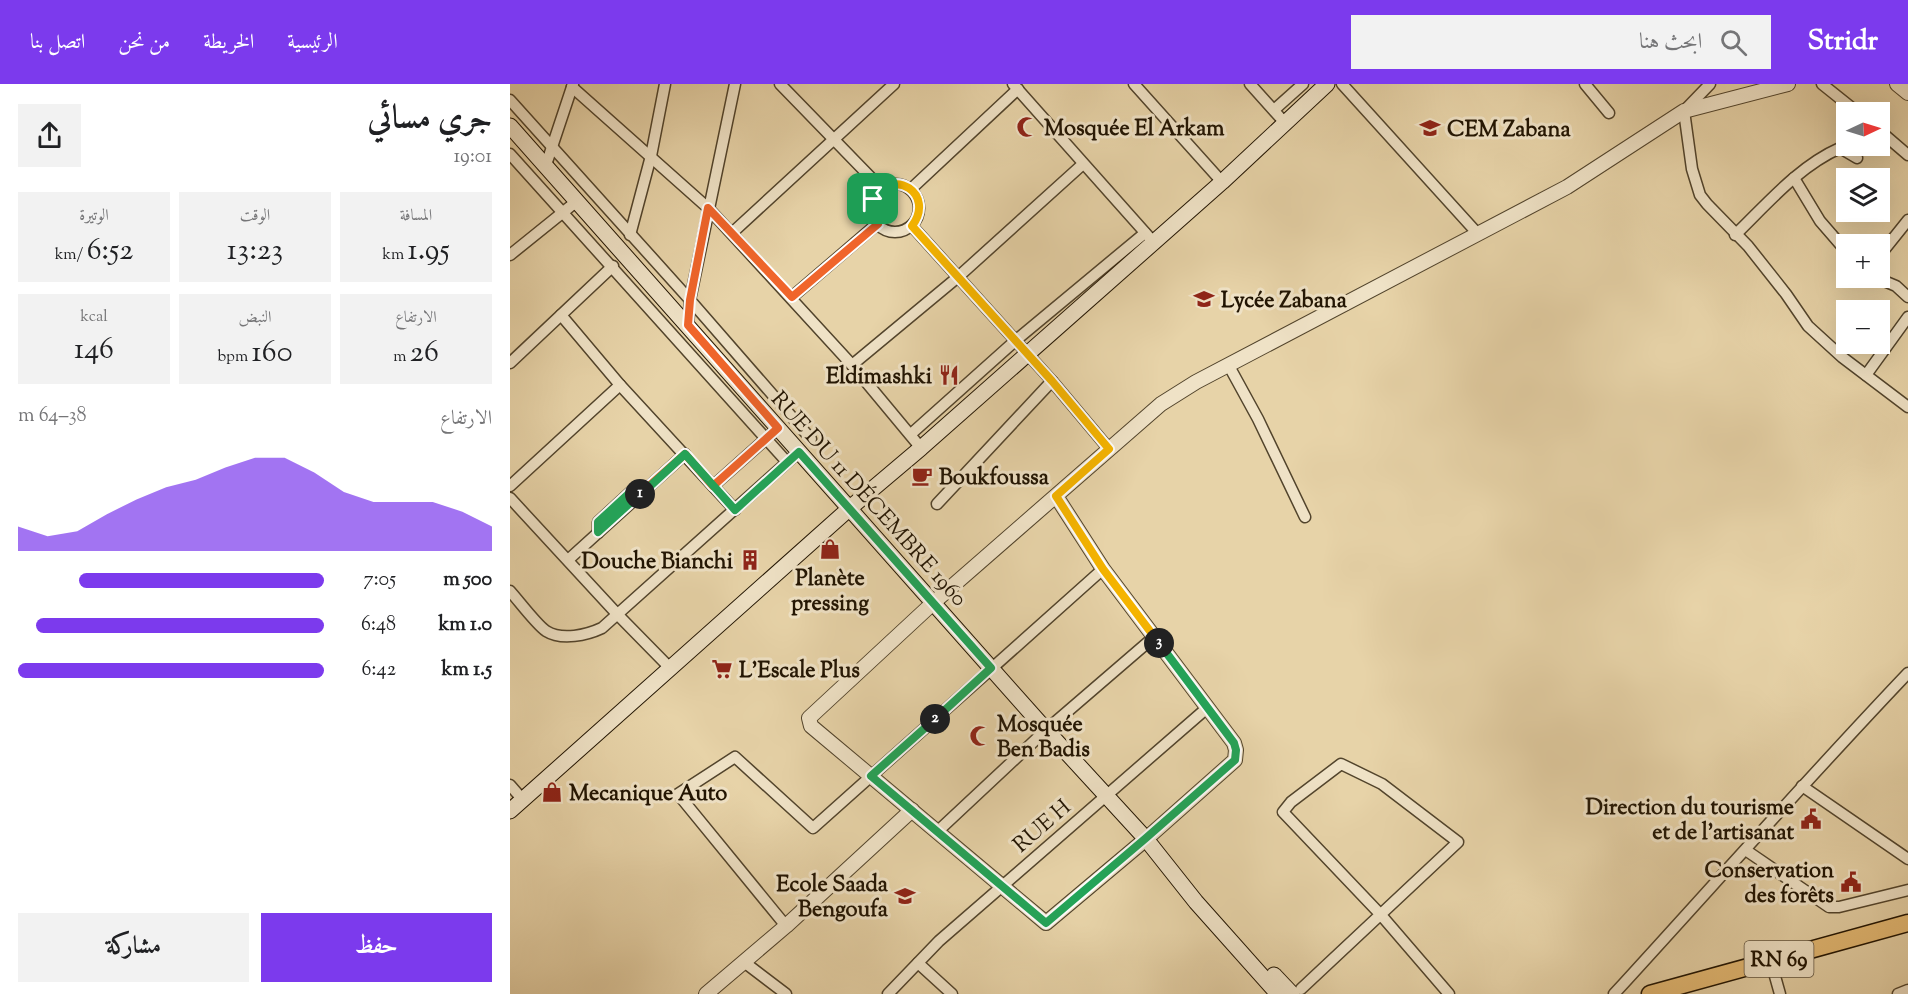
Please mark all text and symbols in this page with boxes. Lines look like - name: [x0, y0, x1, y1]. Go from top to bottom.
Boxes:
- search box: [1351, 15, 1771, 69]
- text: Stridr: [1807, 22, 1878, 62]
- icon: search: [1717, 26, 1750, 59]
- text: ابحث هنا: [1639, 27, 1702, 59]
- text: اتصل بنا: [30, 28, 85, 58]
- text: من نحن: [118, 28, 170, 58]
- text: الخريطة: [203, 28, 254, 58]
- text: الرئيسية: [287, 28, 338, 58]
- text: جري مسائي: [367, 96, 492, 144]
- north arrow: [1836, 102, 1890, 156]
- map controls: [1836, 102, 1890, 354]
- button: share: [18, 104, 81, 167]
- place label: Mosquée El Arkam: [1044, 114, 1225, 146]
- mosque icon: Mosquée El Arkam: [1015, 115, 1039, 139]
- place label: CEM Zabana: [1447, 115, 1571, 147]
- school or university icon: CEM Zabana: [1418, 116, 1442, 140]
- text: 19:01: [454, 143, 492, 172]
- button: layers: [1836, 168, 1890, 222]
- pin: [847, 173, 898, 224]
- icon: arrive: [856, 182, 889, 215]
- text: الوتيرة: [79, 205, 109, 228]
- text: الوقت: [240, 205, 270, 228]
- text: المسافة: [400, 205, 432, 228]
- text: 6:52: [87, 230, 133, 273]
- text: 13:23: [227, 230, 283, 273]
- text: 1.95: [408, 230, 450, 273]
- button: +: [1836, 234, 1890, 288]
- text: /km: [55, 244, 87, 267]
- text: km: [382, 244, 408, 267]
- place label: Lycée Zabana: [1221, 286, 1348, 318]
- school or university icon: Lycée Zabana: [1192, 287, 1216, 311]
- button: −: [1836, 300, 1890, 354]
- text: kcal: [80, 306, 108, 329]
- text: النبض: [239, 307, 271, 330]
- text: الارتفاع: [395, 307, 437, 330]
- text: 146: [74, 329, 114, 372]
- text: 160: [252, 332, 293, 375]
- text: 26: [410, 332, 439, 375]
- text: bpm: [217, 346, 252, 369]
- text: m: [393, 346, 410, 369]
- place label: Eldimashki: [826, 362, 933, 394]
- restaurant icon: Eldimashki: [937, 363, 961, 387]
- street label: RUE DU 11 DÉCEMBRE 1960: [762, 384, 974, 615]
- text: 38–64 m: [18, 402, 87, 431]
- text: الارتفاع: [440, 405, 492, 434]
- place label: Boukfoussa: [939, 463, 1050, 495]
- cafe icon: Boukfoussa: [910, 464, 934, 488]
- pin: 1: [625, 479, 655, 509]
- text: 1: [637, 482, 643, 505]
- shop icon: Planète pressing: [818, 537, 842, 561]
- place label: Douche Bianchi: [581, 547, 734, 579]
- building icon: Douche Bianchi: [738, 548, 762, 572]
- place label: Planète pressing: [791, 564, 869, 621]
- text: 7:05: [364, 566, 396, 595]
- text: 500 m: [443, 566, 492, 595]
- text: 6:48: [361, 611, 396, 640]
- text: 1.0 km: [438, 611, 492, 640]
- pin: 3: [1144, 628, 1174, 658]
- text: 3: [1156, 631, 1162, 654]
- text: 6:42: [362, 656, 396, 685]
- text: 1.5 km: [442, 656, 492, 685]
- place label: L'Escale Plus: [739, 656, 860, 688]
- supermarket icon: L'Escale Plus: [710, 657, 734, 681]
- pin: 2: [920, 704, 950, 734]
- text: 2: [931, 707, 939, 730]
- place label: Mosquée Ben Badis: [997, 710, 1090, 767]
- mosque icon: Mosquée Ben Badis: [968, 724, 992, 748]
- place label: Mecanique Auto: [569, 779, 727, 811]
- shop icon: Mecanique Auto: [540, 780, 564, 804]
- street label: RUE H: [1007, 793, 1079, 862]
- place label: Direction du tourisme et de l'artisanat: [1586, 793, 1794, 850]
- public building icon: Direction du tourisme et de l'artisanat: [1799, 807, 1823, 831]
- place label: Conservation des forêts: [1705, 856, 1834, 913]
- place label: Ecole Saada Bengoufa: [776, 870, 889, 927]
- public building icon: Conservation des forêts: [1839, 870, 1863, 894]
- school or university icon: Ecole Saada Bengoufa: [893, 884, 917, 908]
- button: مشاركة: [18, 913, 249, 982]
- button: حفظ: [261, 913, 492, 982]
- road number: RN 69: [1744, 941, 1814, 977]

